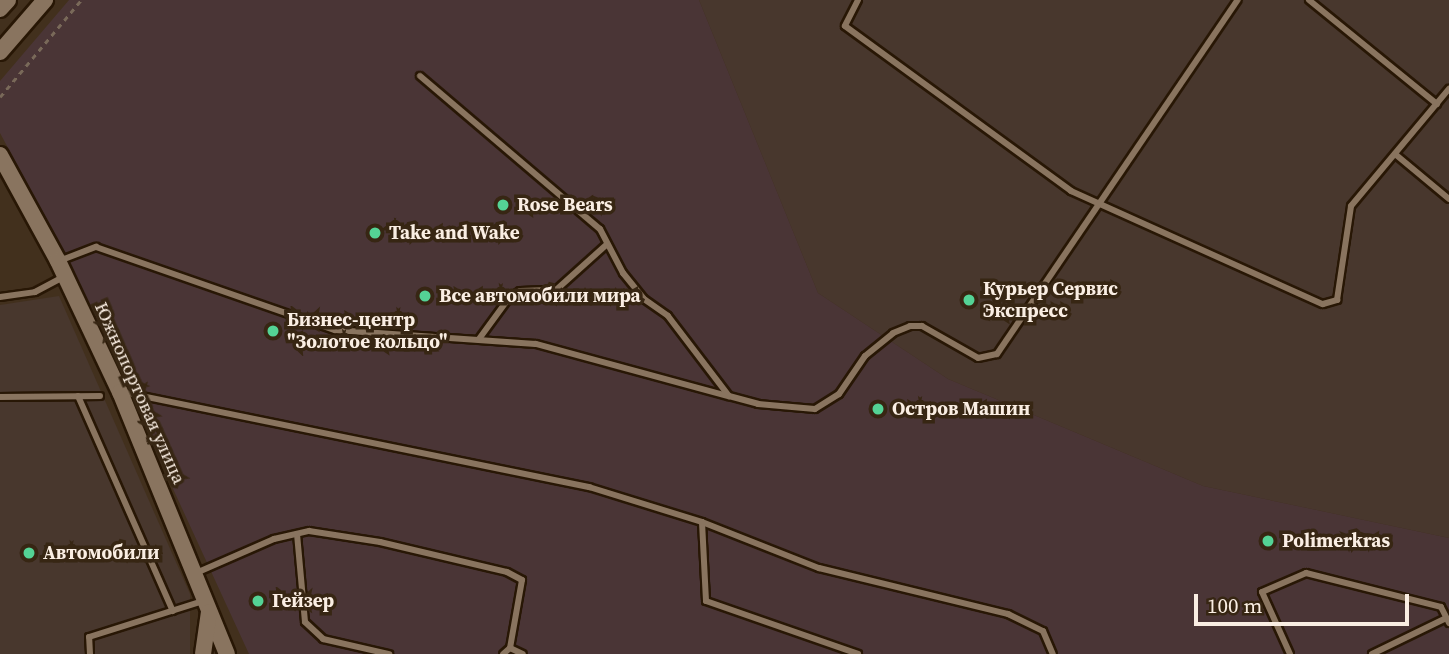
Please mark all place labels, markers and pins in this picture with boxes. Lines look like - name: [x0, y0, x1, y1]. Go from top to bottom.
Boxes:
- place label: Rose Bears: [517, 194, 613, 216]
- marker: Rose Bears: [495, 197, 511, 213]
- place label: Take and Wake: [389, 222, 520, 244]
- marker: Take and Wake: [367, 225, 383, 241]
- place label: Курьер Сервис Экспресс: [983, 278, 1118, 322]
- place label: Все автомобили мира: [439, 285, 641, 307]
- marker: Все автомобили мира: [417, 288, 433, 304]
- marker: Курьер Сервис Экспресс: [961, 292, 977, 308]
- place label: Бизнес-центр "Золотое кольцо": [287, 309, 447, 353]
- marker: Бизнес-центр "Золотое кольцо": [265, 323, 281, 339]
- place label: Остров Машин: [892, 398, 1030, 420]
- marker: Остров Машин: [870, 401, 886, 417]
- place label: Polimerkras: [1282, 530, 1390, 552]
- marker: Polimerkras: [1260, 533, 1276, 549]
- place label: Автомобили: [43, 542, 159, 564]
- marker: Автомобили: [21, 545, 37, 561]
- place label: Гейзер: [272, 590, 334, 612]
- marker: Гейзер: [250, 593, 266, 609]

